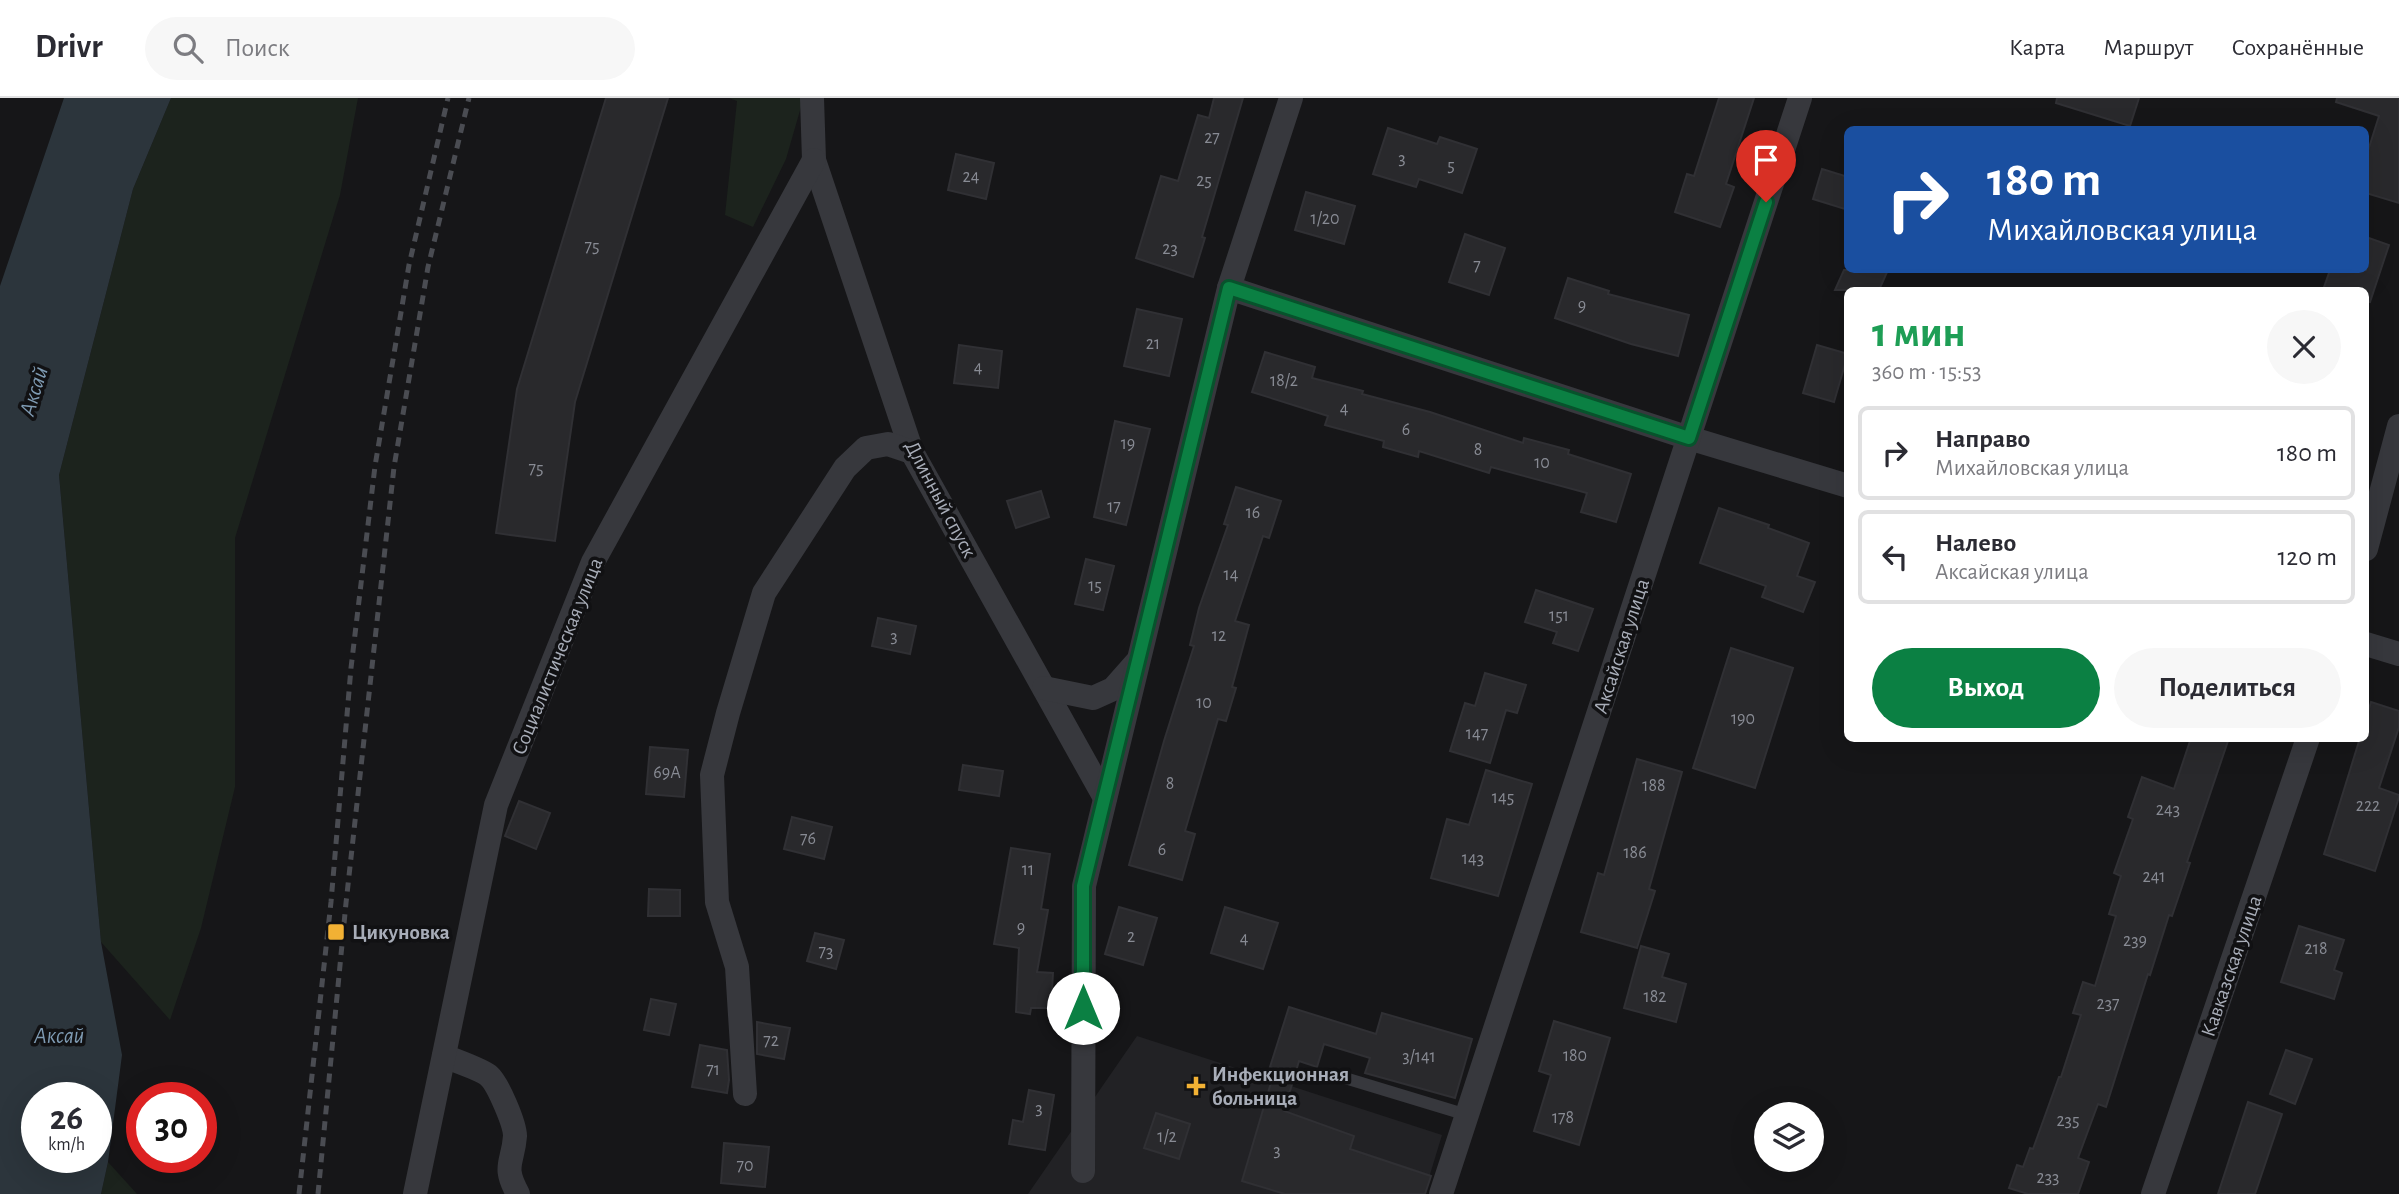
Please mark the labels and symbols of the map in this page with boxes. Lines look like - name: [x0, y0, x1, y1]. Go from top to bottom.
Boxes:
- house number: 27: [1204, 129, 1220, 147]
- pin: [1736, 130, 1796, 202]
- house number: 3: [1398, 150, 1406, 168]
- house number: 5: [1447, 157, 1455, 175]
- house number: 24: [963, 168, 980, 186]
- house number: 25: [1196, 172, 1212, 190]
- house number: 1/20: [1310, 210, 1340, 228]
- house number: 75: [584, 238, 600, 256]
- house number: 23: [1162, 240, 1178, 258]
- house number: 7: [1473, 257, 1481, 275]
- house number: 9: [1578, 297, 1586, 315]
- house number: 21: [1146, 335, 1160, 353]
- house number: 4: [974, 359, 983, 377]
- water label: Аксай: [16, 364, 53, 420]
- house number: 18/2: [1270, 372, 1298, 390]
- house number: 4: [1340, 400, 1349, 418]
- house number: 6: [1402, 421, 1410, 439]
- house number: 19: [1121, 435, 1135, 453]
- street label: Длинный спуск: [901, 437, 980, 561]
- house number: 8: [1474, 441, 1482, 459]
- house number: 10: [1534, 454, 1550, 472]
- house number: 75: [528, 460, 544, 478]
- house number: 17: [1107, 498, 1121, 516]
- house number: 16: [1246, 504, 1260, 522]
- street label: Социалистическая улица: [508, 554, 607, 758]
- house number: 14: [1224, 566, 1239, 584]
- street label: Аксайская улица: [1590, 576, 1653, 716]
- house number: 15: [1088, 577, 1102, 595]
- house number: 151: [1549, 607, 1569, 625]
- house number: 12: [1212, 627, 1226, 645]
- house number: 3: [890, 628, 898, 646]
- house number: 10: [1196, 694, 1212, 712]
- house number: 190: [1731, 710, 1755, 728]
- house number: 147: [1466, 725, 1488, 743]
- house number: 69А: [653, 764, 681, 782]
- house number: 8: [1166, 775, 1174, 793]
- house number: 188: [1642, 777, 1666, 795]
- house number: 145: [1492, 789, 1514, 807]
- house number: 222: [2356, 797, 2380, 815]
- house number: 243: [2156, 801, 2180, 819]
- house number: 76: [800, 830, 816, 848]
- house number: 6: [1158, 841, 1166, 859]
- house number: 186: [1623, 844, 1647, 862]
- house number: 143: [1462, 850, 1484, 868]
- house number: 11: [1022, 861, 1034, 879]
- house number: 241: [2142, 868, 2166, 886]
- street label: Кавказская улица: [2197, 892, 2266, 1040]
- house number: 9: [1017, 919, 1025, 937]
- marker: Цикуновка: [326, 922, 346, 942]
- place label: Цикуновка: [352, 922, 450, 943]
- house number: 2: [1127, 928, 1135, 946]
- house number: 4: [1240, 930, 1249, 948]
- house number: 239: [2123, 932, 2147, 950]
- house number: 218: [2305, 940, 2327, 958]
- house number: 73: [819, 943, 833, 961]
- position arrow: [1046, 971, 1120, 1045]
- house number: 182: [1644, 988, 1666, 1006]
- house number: 237: [2096, 995, 2120, 1013]
- water label: Аксай: [33, 1025, 84, 1048]
- house number: 72: [763, 1032, 779, 1050]
- house number: 180: [1563, 1047, 1587, 1065]
- house number: 3/141: [1402, 1048, 1436, 1066]
- house number: 71: [706, 1061, 720, 1079]
- place label: Инфекционная больница: [1212, 1064, 1349, 1109]
- marker: Инфекционная больница: [1186, 1076, 1206, 1096]
- speed limit sign: 30: [126, 1082, 217, 1173]
- house number: 3: [1035, 1100, 1043, 1118]
- house number: 178: [1552, 1109, 1574, 1127]
- house number: 235: [2056, 1112, 2080, 1130]
- house number: 1/2: [1157, 1128, 1177, 1146]
- house number: 3: [1273, 1142, 1281, 1160]
- house number: 70: [736, 1157, 754, 1175]
- house number: 233: [2036, 1169, 2060, 1187]

